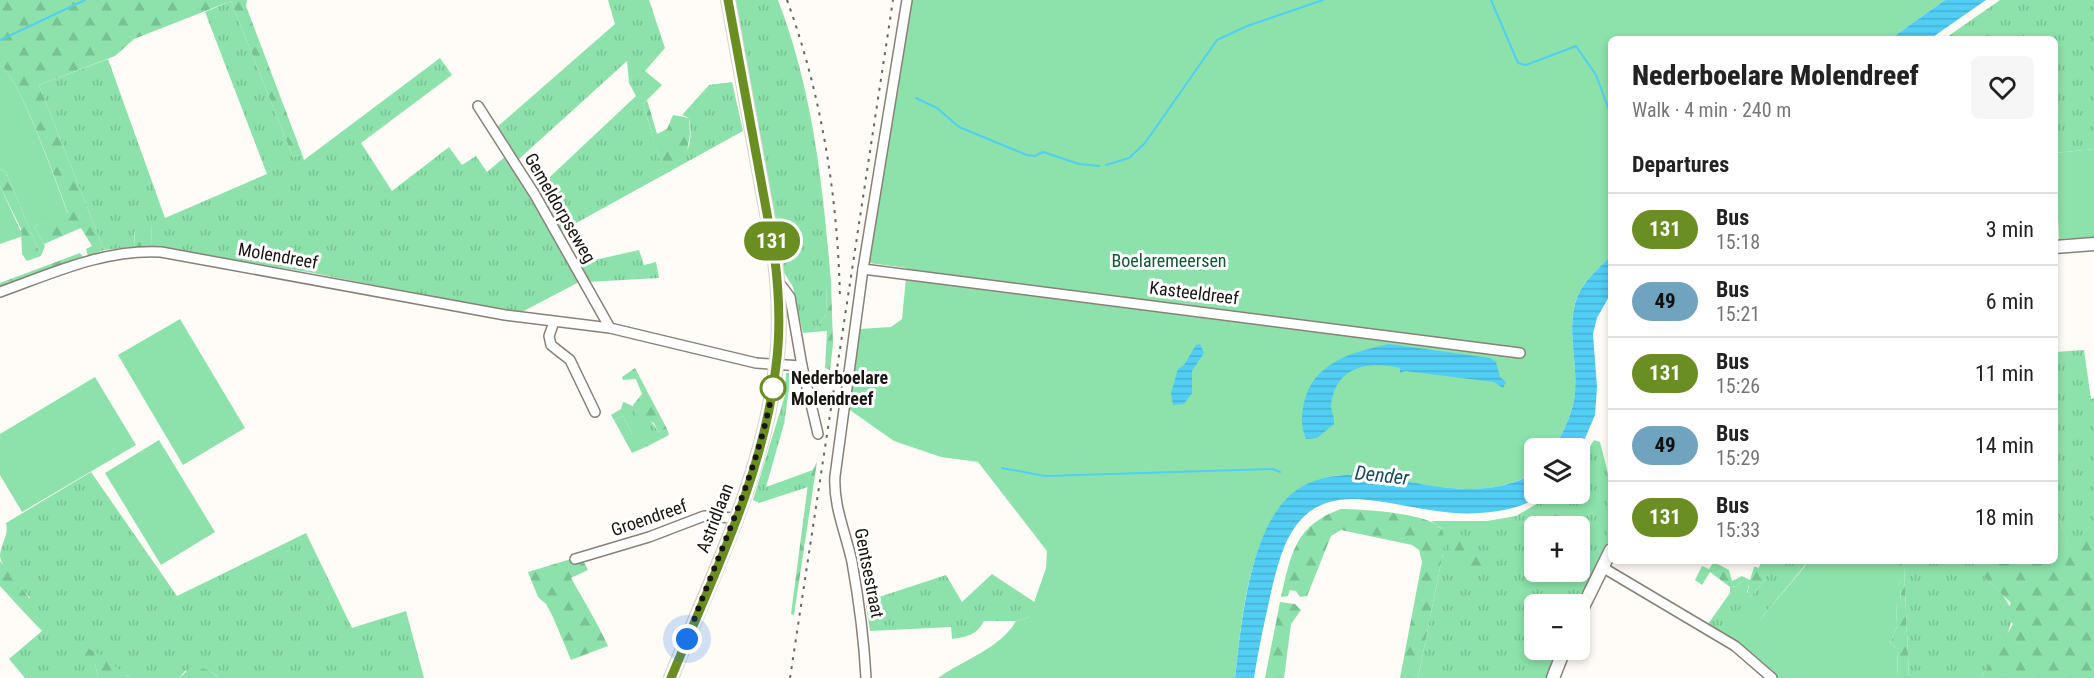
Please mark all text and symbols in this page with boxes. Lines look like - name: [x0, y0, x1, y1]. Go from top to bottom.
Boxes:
- button: heart: [1971, 56, 2034, 119]
- text: Nederboelare Molendreef: [1632, 59, 1919, 92]
- text: Walk · 4 min · 240 m: [1632, 98, 1791, 122]
- street label: Gemeldorpseweg: [521, 149, 600, 266]
- text: Departures: [1632, 152, 1729, 177]
- text: Bus: [1716, 205, 1749, 230]
- text: 131: [1649, 217, 1681, 241]
- text: 3 min: [1986, 217, 2034, 242]
- line badge: 131: [738, 222, 806, 260]
- text: 131: [756, 229, 788, 253]
- text: 15:18: [1716, 230, 1760, 254]
- street label: Molendreef: [237, 238, 320, 273]
- park label: Boelaremeersen: [1111, 250, 1227, 271]
- street label: Kasteeldreef: [1148, 277, 1240, 308]
- text: Bus: [1716, 277, 1749, 302]
- text: 49: [1654, 289, 1676, 313]
- text: 6 min: [1986, 289, 2034, 314]
- text: 15:21: [1716, 302, 1760, 326]
- text: Bus: [1716, 349, 1749, 374]
- text: 131: [1649, 361, 1681, 385]
- text: 11 min: [1975, 361, 2034, 386]
- place label: Nederboelare Molendreef: [791, 367, 888, 409]
- text: 15:26: [1716, 374, 1760, 398]
- marker: Nederboelare Molendreef: [760, 375, 786, 401]
- text: Bus: [1716, 421, 1749, 446]
- text: 49: [1654, 433, 1676, 457]
- text: 14 min: [1975, 433, 2034, 458]
- map controls: [1524, 438, 1590, 660]
- button: layers: [1524, 438, 1590, 504]
- text: 15:29: [1716, 446, 1760, 470]
- water label: Dender: [1354, 460, 1411, 490]
- street label: Astridlaan: [692, 480, 737, 555]
- text: Bus: [1716, 493, 1749, 518]
- street label: Groendreef: [608, 495, 690, 540]
- text: 131: [1649, 505, 1681, 529]
- text: 18 min: [1975, 505, 2034, 530]
- button: +: [1524, 516, 1590, 582]
- text: 15:33: [1716, 518, 1760, 542]
- street label: Gentsestraat: [851, 526, 888, 620]
- button: −: [1524, 594, 1590, 660]
- your location: [672, 624, 702, 654]

